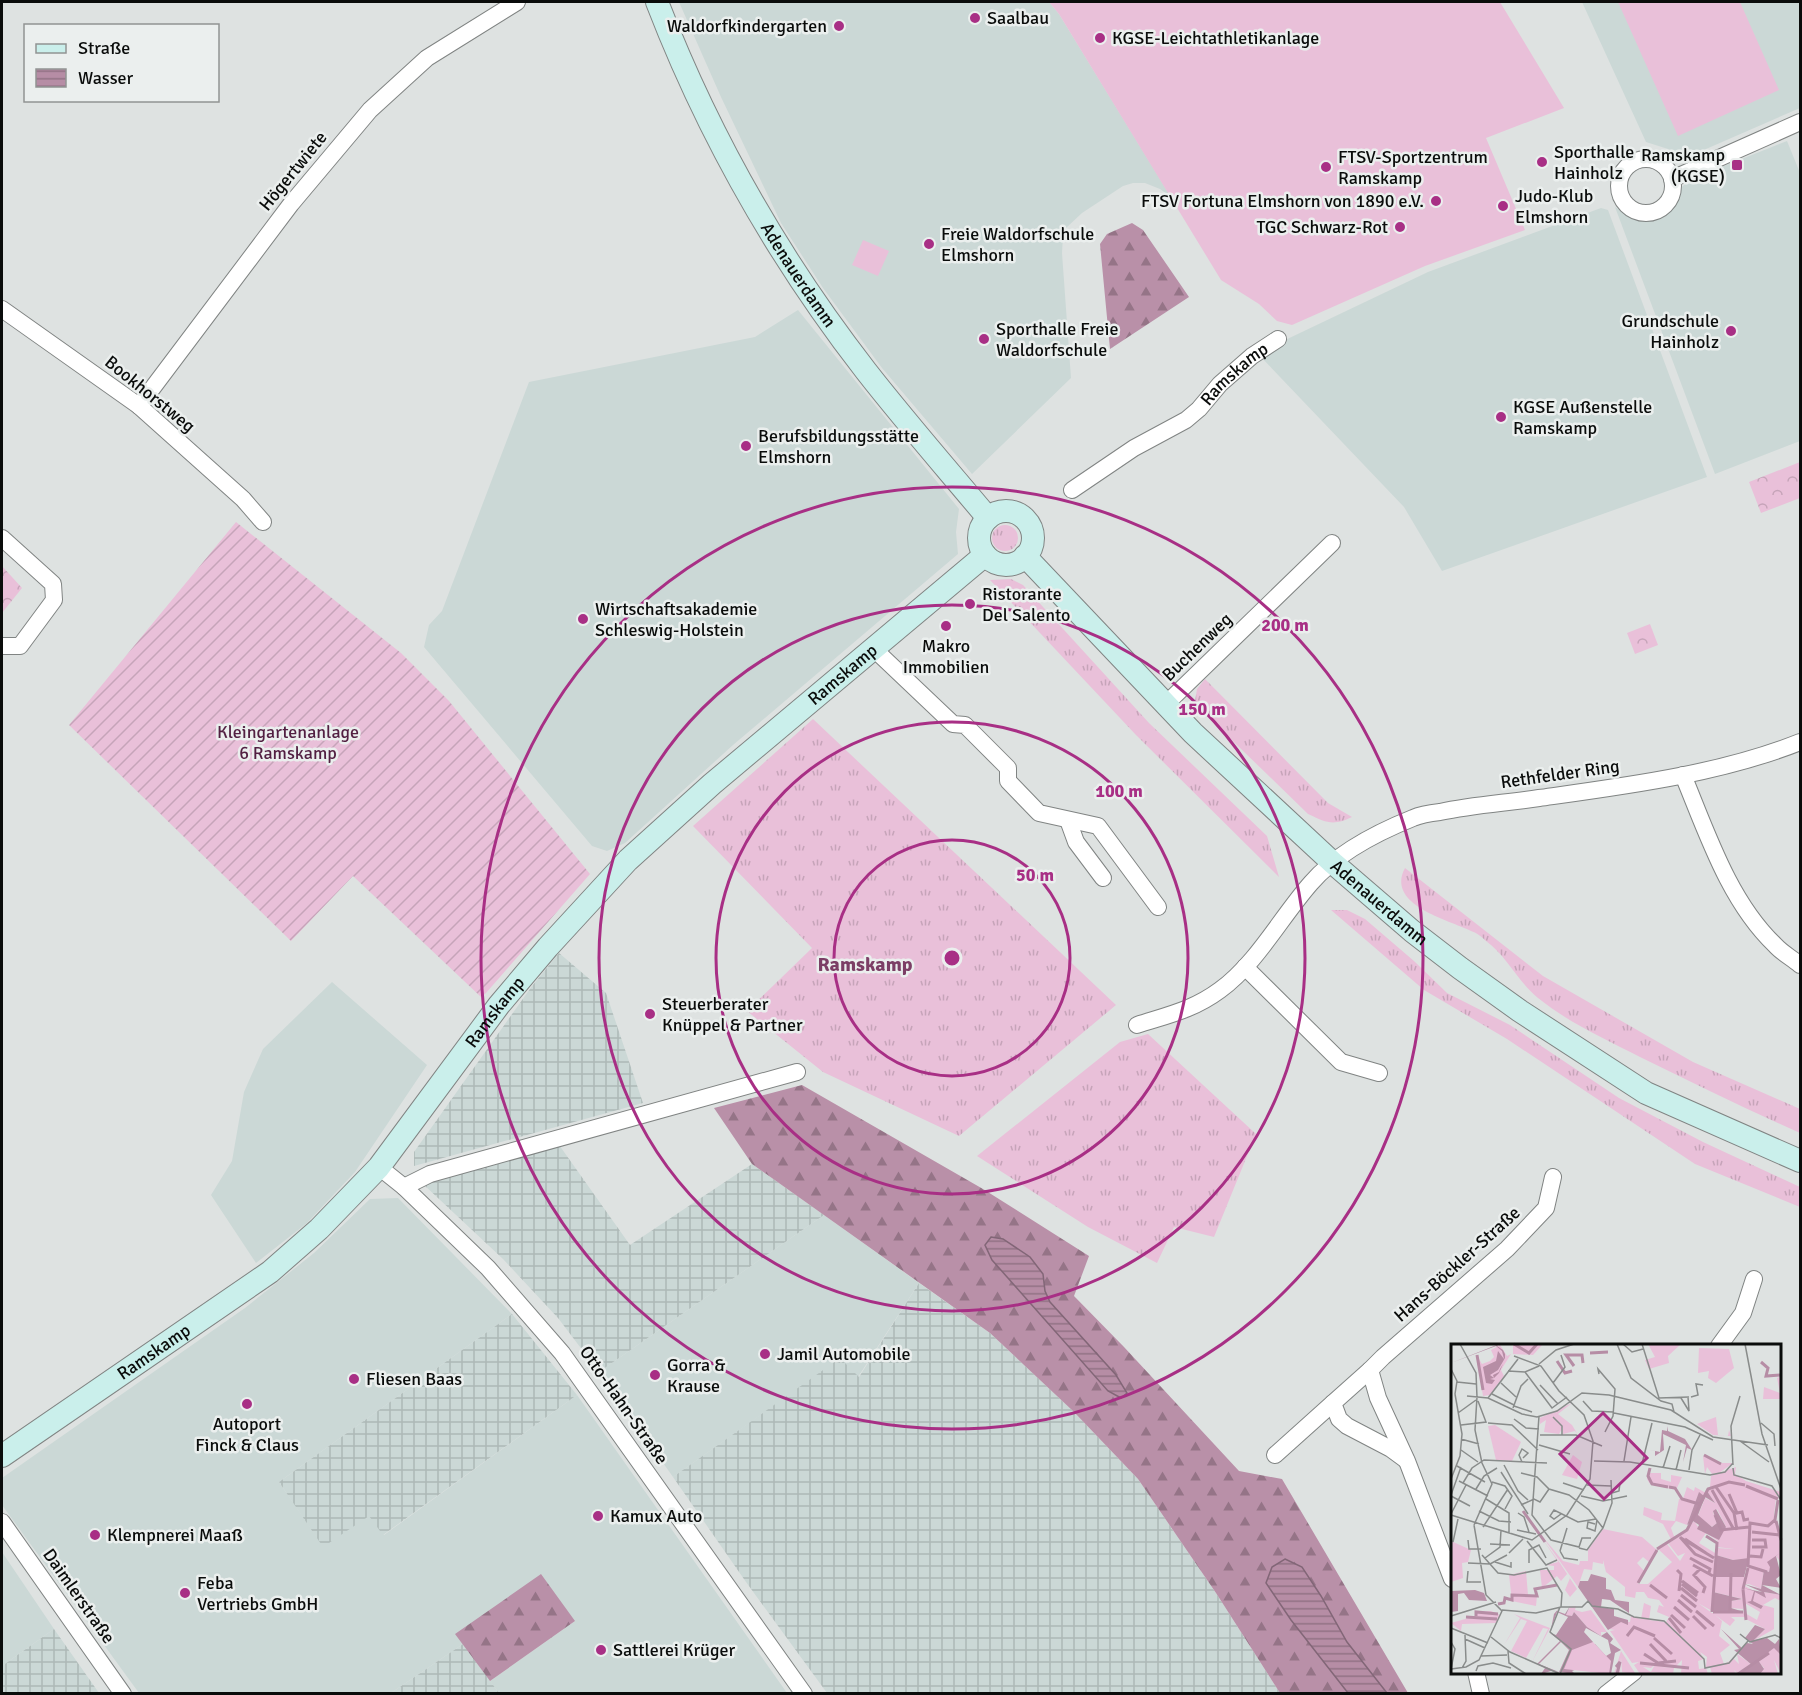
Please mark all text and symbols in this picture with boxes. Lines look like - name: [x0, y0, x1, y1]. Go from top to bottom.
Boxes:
- place label: Saalbau: [987, 7, 1049, 29]
- marker: Saalbau: [968, 11, 982, 25]
- place label: Waldorfkindergarten: [667, 15, 827, 37]
- marker: Waldorfkindergarten: [832, 19, 846, 33]
- legend: [24, 24, 219, 102]
- place label: KGSE-Leichtathletikanlage: [1112, 27, 1319, 49]
- marker: KGSE-Leichtathletikanlage: [1093, 31, 1107, 45]
- text: Straße: [78, 37, 130, 59]
- text: Wasser: [78, 67, 134, 89]
- street label: Högertwiete: [254, 127, 332, 215]
- place label: Sporthalle Hainholz: [1554, 141, 1634, 184]
- place label: Ramskamp (KGSE): [1641, 144, 1725, 187]
- place label: FTSV-Sportzentrum Ramskamp: [1338, 146, 1488, 189]
- marker: Sporthalle Hainholz: [1535, 155, 1549, 169]
- marker: Ramskamp (KGSE): [1730, 158, 1744, 172]
- marker: FTSV-Sportzentrum Ramskamp: [1319, 160, 1333, 174]
- place label: Judo-Klub Elmshorn: [1515, 185, 1593, 228]
- place label: FTSV Fortuna Elmshorn von 1890 e.V.: [1141, 190, 1424, 212]
- marker: FTSV Fortuna Elmshorn von 1890 e.V.: [1429, 194, 1443, 208]
- marker: Judo-Klub Elmshorn: [1496, 199, 1510, 213]
- place label: TGC Schwarz-Rot: [1256, 216, 1388, 238]
- street label: Adenauerdamm: [756, 218, 841, 332]
- marker: TGC Schwarz-Rot: [1393, 220, 1407, 234]
- place label: Freie Waldorfschule Elmshorn: [941, 223, 1094, 266]
- marker: Freie Waldorfschule Elmshorn: [922, 237, 936, 251]
- place label: Grundschule Hainholz: [1621, 310, 1719, 353]
- place label: Sporthalle Freie Waldorfschule: [996, 318, 1118, 361]
- marker: Grundschule Hainholz: [1724, 324, 1738, 338]
- marker: Sporthalle Freie Waldorfschule: [977, 332, 991, 346]
- street label: Ramskamp: [1196, 338, 1272, 410]
- street label: Bookhorstweg: [100, 351, 200, 437]
- place label: KGSE Außenstelle Ramskamp: [1513, 396, 1652, 439]
- marker: KGSE Außenstelle Ramskamp: [1494, 410, 1508, 424]
- place label: Berufsbildungsstätte Elmshorn: [758, 425, 919, 468]
- marker: Berufsbildungsstätte Elmshorn: [739, 439, 753, 453]
- place label: Ristorante Del Salento: [982, 583, 1070, 626]
- marker: Ristorante Del Salento: [963, 597, 977, 611]
- place label: Wirtschaftsakademie Schleswig-Holstein: [595, 598, 757, 641]
- street label: Buchenweg: [1157, 608, 1237, 686]
- marker: Wirtschaftsakademie Schleswig-Holstein: [576, 612, 590, 626]
- text: 200 m: [1261, 614, 1309, 636]
- marker: Makro Immobilien: [939, 619, 953, 633]
- place label: Makro Immobilien: [903, 635, 989, 678]
- street label: Ramskamp: [803, 639, 882, 710]
- text: 150 m: [1178, 698, 1226, 720]
- park label: Kleingartenanlage 6 Ramskamp: [217, 721, 359, 764]
- street label: Rethfelder Ring: [1499, 755, 1621, 793]
- text: 100 m: [1095, 780, 1143, 802]
- street label: Adenauerdamm: [1326, 855, 1432, 950]
- text: 50 m: [1016, 864, 1054, 886]
- centre of rings: [942, 948, 962, 968]
- district label: Ramskamp: [817, 952, 913, 977]
- street label: Ramskamp: [460, 972, 529, 1052]
- place label: Steuerberater Knüppel & Partner: [662, 993, 803, 1036]
- marker: Steuerberater Knüppel & Partner: [643, 1007, 657, 1021]
- street label: Hans-Böckler-Straße: [1389, 1202, 1525, 1326]
- street label: Ramskamp: [113, 1319, 195, 1385]
- street label: Otto-Hahn-Straße: [575, 1342, 673, 1468]
- place label: Jamil Automobile: [777, 1343, 911, 1365]
- inset map: [1451, 1344, 1781, 1674]
- marker: Jamil Automobile: [758, 1347, 772, 1361]
- place label: Gorra & Krause: [667, 1354, 725, 1397]
- place label: Fliesen Baas: [366, 1368, 462, 1390]
- marker: Gorra & Krause: [648, 1368, 662, 1382]
- marker: Fliesen Baas: [347, 1372, 361, 1386]
- marker: Autoport Finck & Claus: [240, 1397, 254, 1411]
- place label: Autoport Finck & Claus: [195, 1413, 299, 1456]
- place label: Kamux Auto: [610, 1505, 702, 1527]
- marker: Kamux Auto: [591, 1509, 605, 1523]
- place label: Klempnerei Maaß: [107, 1524, 243, 1546]
- marker: Klempnerei Maaß: [88, 1528, 102, 1542]
- street label: Daimlerstraße: [38, 1544, 120, 1648]
- place label: Feba Vertriebs GmbH: [197, 1572, 318, 1615]
- marker: Feba Vertriebs GmbH: [178, 1586, 192, 1600]
- place label: Sattlerei Krüger: [613, 1639, 735, 1661]
- marker: Sattlerei Krüger: [594, 1643, 608, 1657]

